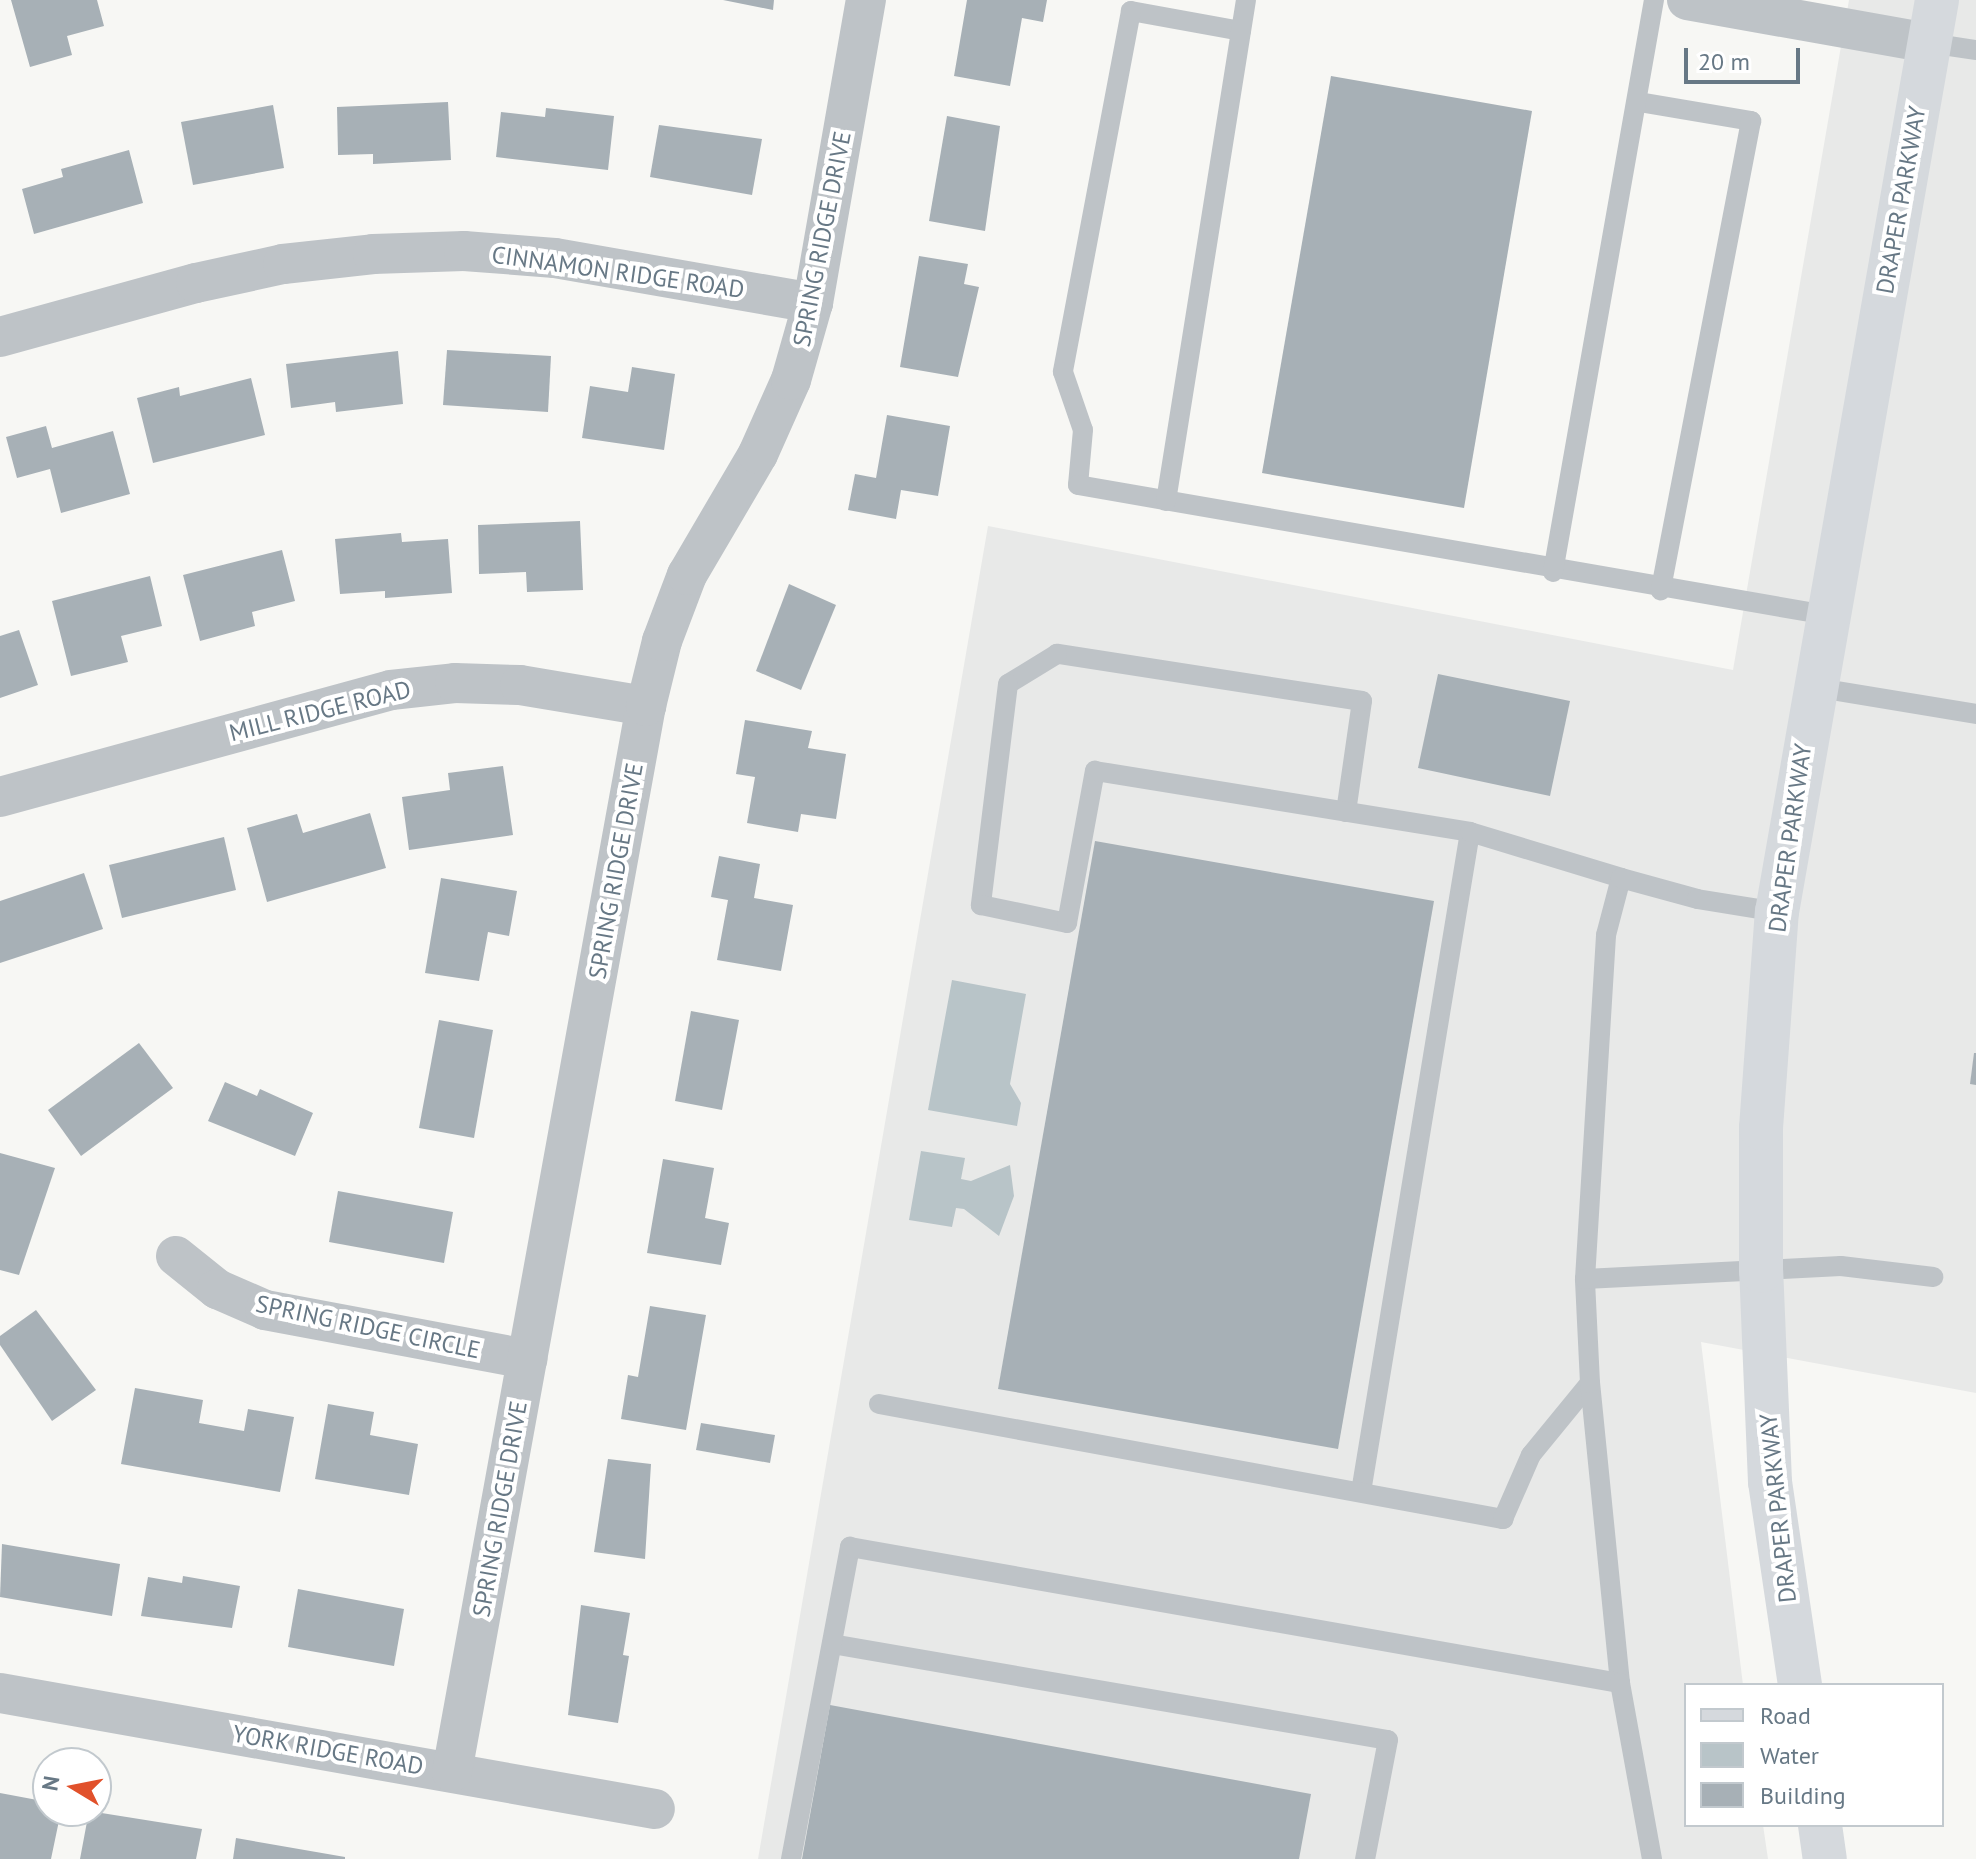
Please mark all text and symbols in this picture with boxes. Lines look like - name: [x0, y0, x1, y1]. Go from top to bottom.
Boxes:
- scale bar: [1688, 32, 1804, 82]
- text: 20 m: [1698, 46, 1750, 77]
- street label: DRAPER PARKWAY: [1870, 104, 1932, 296]
- street label: SPRING RIDGE DRIVE: [787, 129, 857, 349]
- street label: CINNAMON RIDGE ROAD: [490, 240, 746, 304]
- street label: MILL RIDGE ROAD: [226, 674, 414, 748]
- street label: DRAPER PARKWAY: [1763, 742, 1817, 934]
- street label: SPRING RIDGE DRIVE: [583, 761, 649, 981]
- street label: SPRING RIDGE CIRCLE: [253, 1289, 483, 1365]
- street label: SPRING RIDGE DRIVE: [467, 1399, 533, 1619]
- street label: DRAPER PARKWAY: [1754, 1412, 1802, 1604]
- legend: [1684, 1683, 1944, 1827]
- text: Road: [1760, 1700, 1811, 1731]
- street label: YORK RIDGE ROAD: [230, 1719, 426, 1781]
- text: Water: [1760, 1740, 1819, 1771]
- north arrow: [32, 1747, 112, 1827]
- text: N: [35, 1774, 65, 1793]
- text: Building: [1760, 1780, 1846, 1811]

